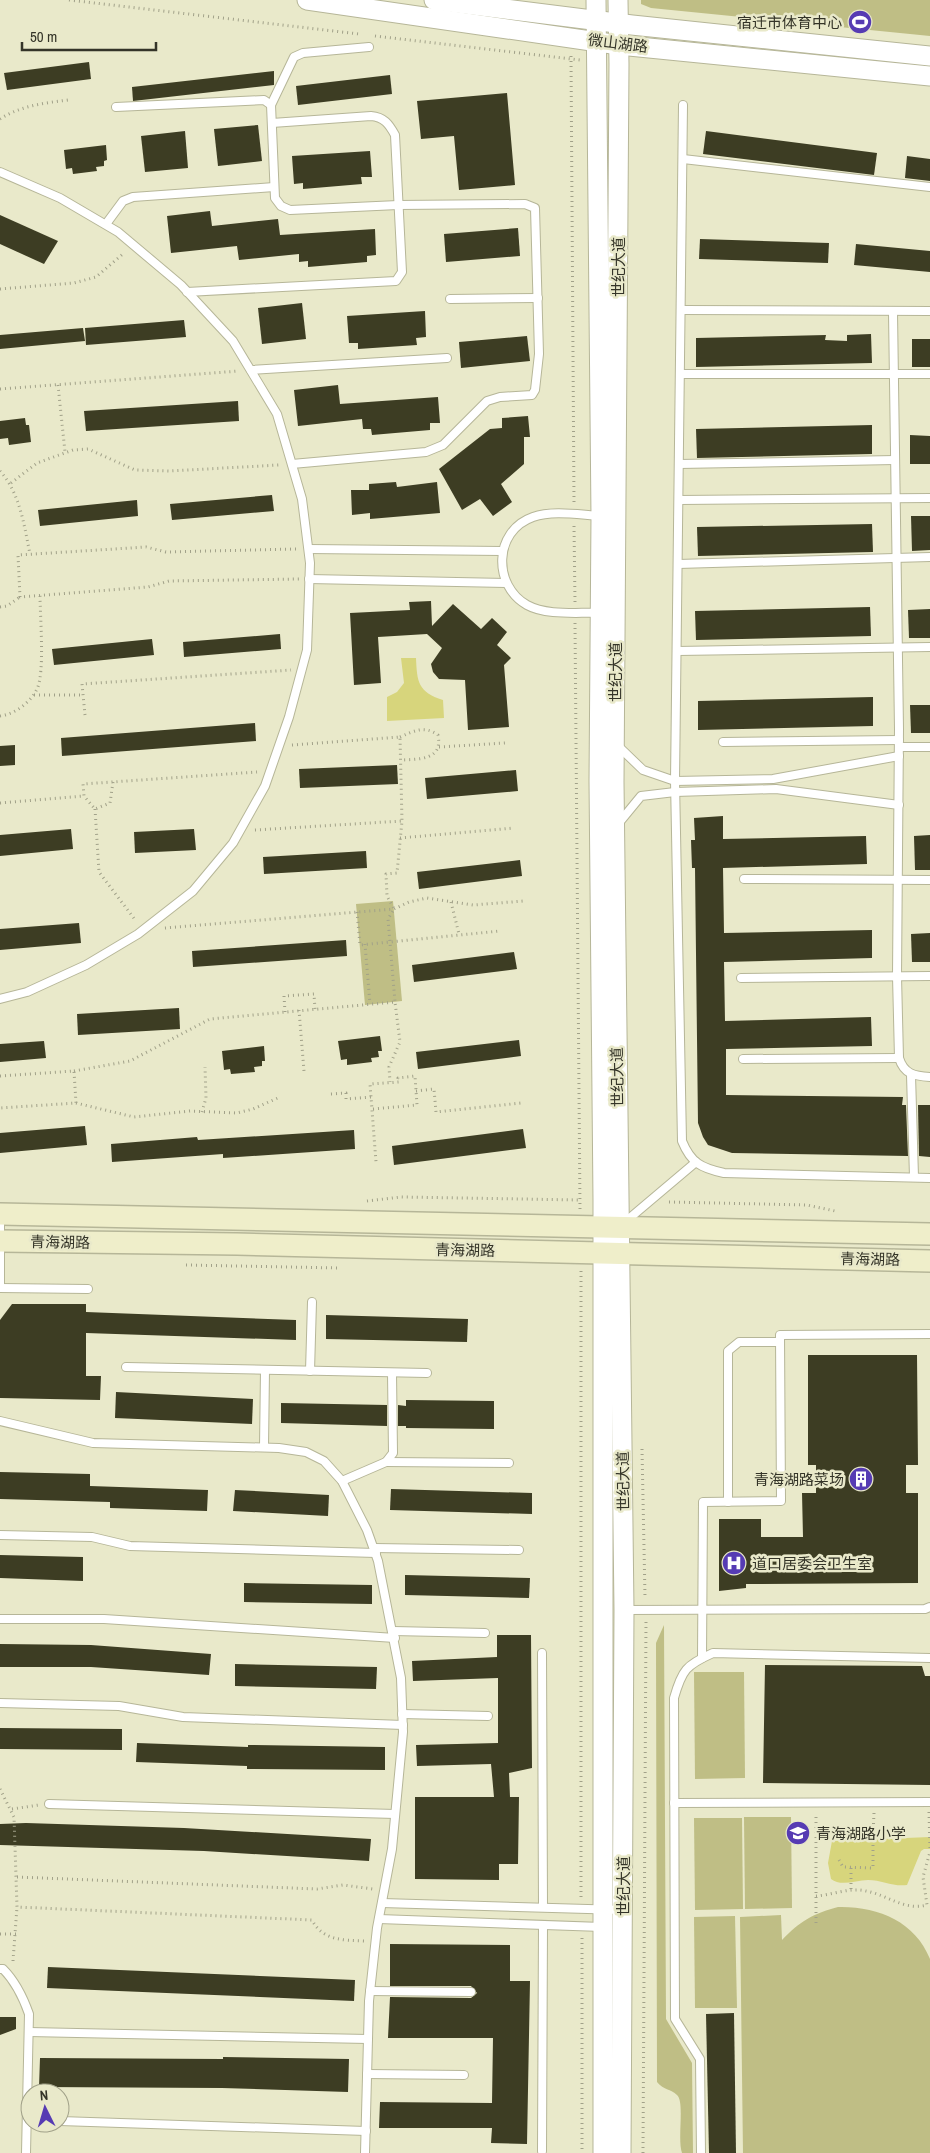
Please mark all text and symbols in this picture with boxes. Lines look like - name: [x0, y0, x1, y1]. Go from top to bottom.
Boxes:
- sports icon: 宿迁市体育中心: [847, 9, 873, 35]
- place label: 宿迁市体育中心: [737, 12, 842, 33]
- scale bar: [22, 20, 156, 52]
- text: 50 m: [30, 26, 57, 47]
- street label: 微山湖路: [587, 29, 649, 57]
- street label: 世纪大道: [608, 237, 629, 297]
- street label: 世纪大道: [605, 642, 626, 702]
- street label: 世纪大道: [606, 1047, 628, 1107]
- street label: 青海湖路: [30, 1231, 90, 1253]
- street label: 青海湖路: [435, 1239, 495, 1261]
- street label: 青海湖路: [840, 1248, 900, 1270]
- street label: 世纪大道: [612, 1451, 634, 1511]
- building icon: 青海湖路菜场: [848, 1466, 874, 1492]
- place label: 青海湖路菜场: [754, 1469, 844, 1490]
- hospital icon: 道口居委会卫生室: [721, 1550, 747, 1576]
- place label: 道口居委会卫生室: [752, 1553, 872, 1574]
- school or university icon: 青海湖路小学: [785, 1820, 811, 1846]
- place label: 青海湖路小学: [816, 1823, 906, 1844]
- street label: 世纪大道: [613, 1856, 634, 1916]
- north arrow: [20, 2083, 70, 2133]
- text: N: [39, 2086, 49, 2104]

